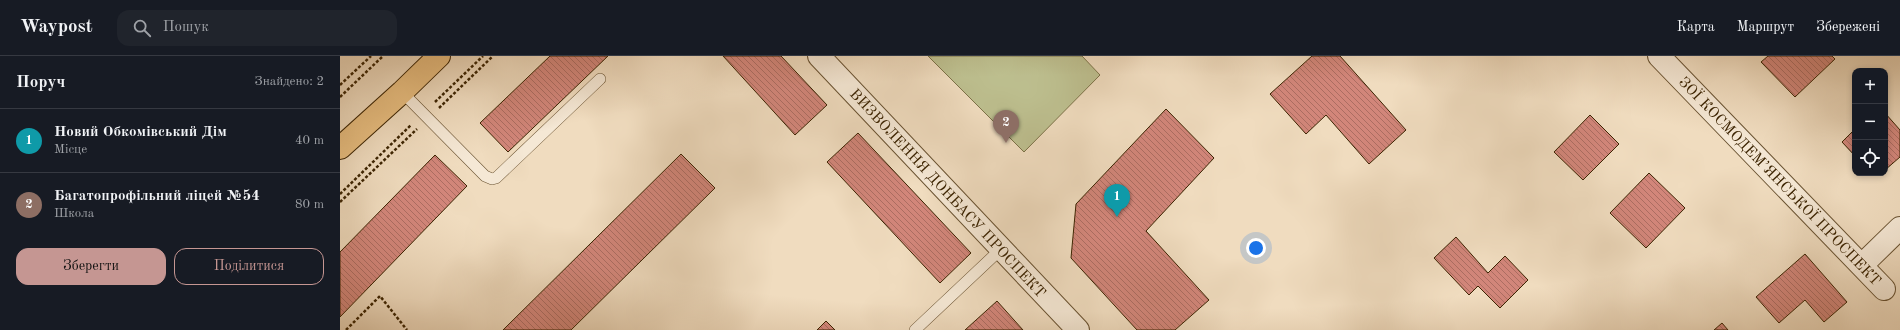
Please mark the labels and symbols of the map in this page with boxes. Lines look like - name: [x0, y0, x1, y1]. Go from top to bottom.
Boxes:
- street label: ЗОЇ КОСМОДЕМ’ЯНСЬКОЇ ПРОСПЕКТ: [1675, 73, 1885, 289]
- street label: ВИЗВОЛЕННЯ ДОНБАСУ ПРОСПЕКТ: [846, 87, 1048, 301]
- pin: 2: [993, 110, 1019, 143]
- pin: 1: [1104, 184, 1130, 217]
- your location: [1246, 238, 1266, 258]

